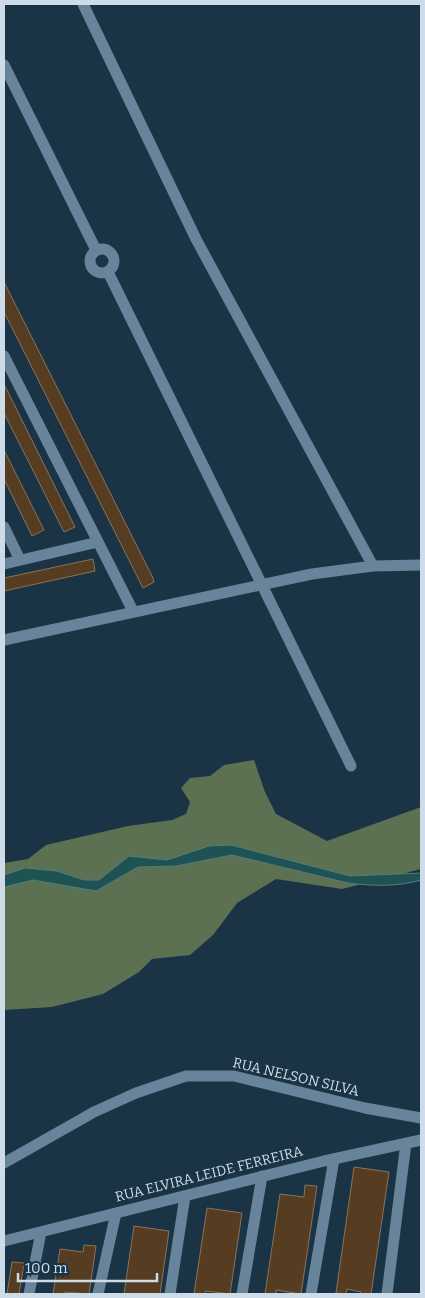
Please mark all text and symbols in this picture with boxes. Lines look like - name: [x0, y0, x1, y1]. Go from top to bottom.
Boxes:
- street label: RUA NELSON SILVA: [231, 1054, 361, 1100]
- street label: RUA ELVIRA LEIDE FERREIRA: [113, 1142, 305, 1206]
- scale bar: [18, 1250, 156, 1282]
- text: 100 m: [25, 1259, 68, 1277]

